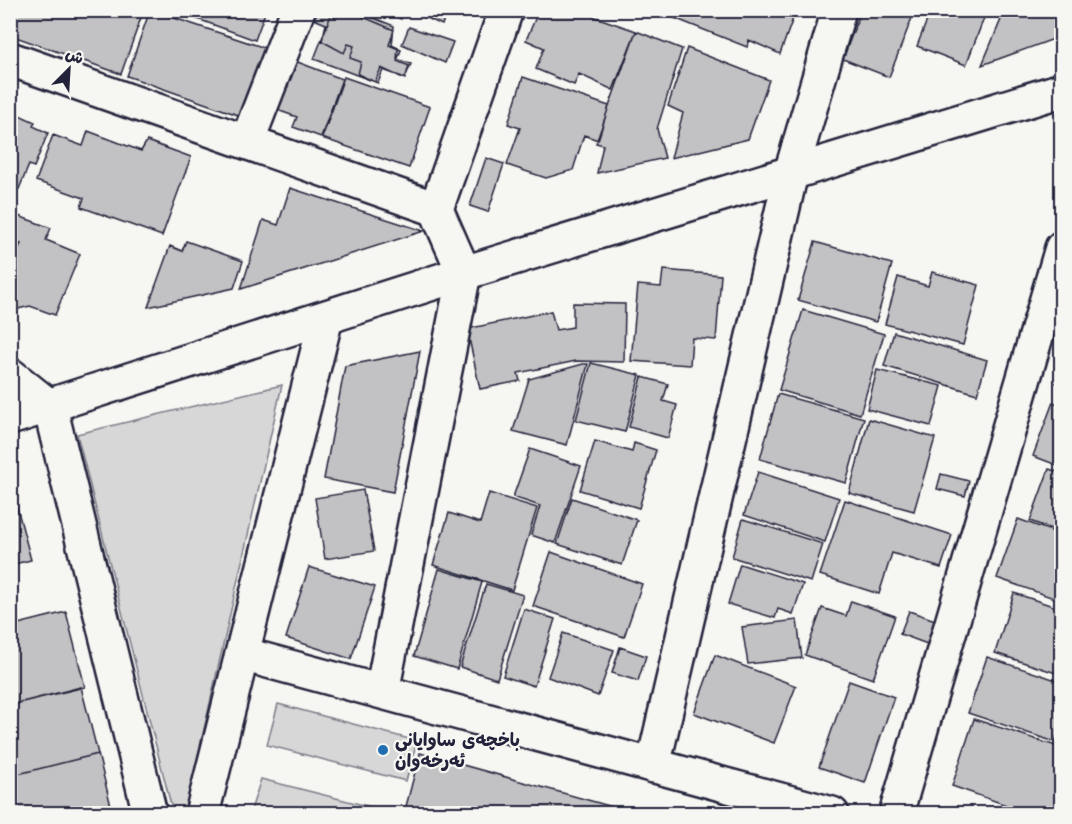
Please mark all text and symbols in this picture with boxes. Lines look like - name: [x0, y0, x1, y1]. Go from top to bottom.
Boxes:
- north arrow: [39, 39, 99, 99]
- text: ش: [63, 43, 87, 69]
- place label: باخچەی ساوایانی ئەرخەوان: [395, 728, 520, 773]
- marker: باخچەی ساوایانی ئەرخەوان: [376, 743, 390, 757]

